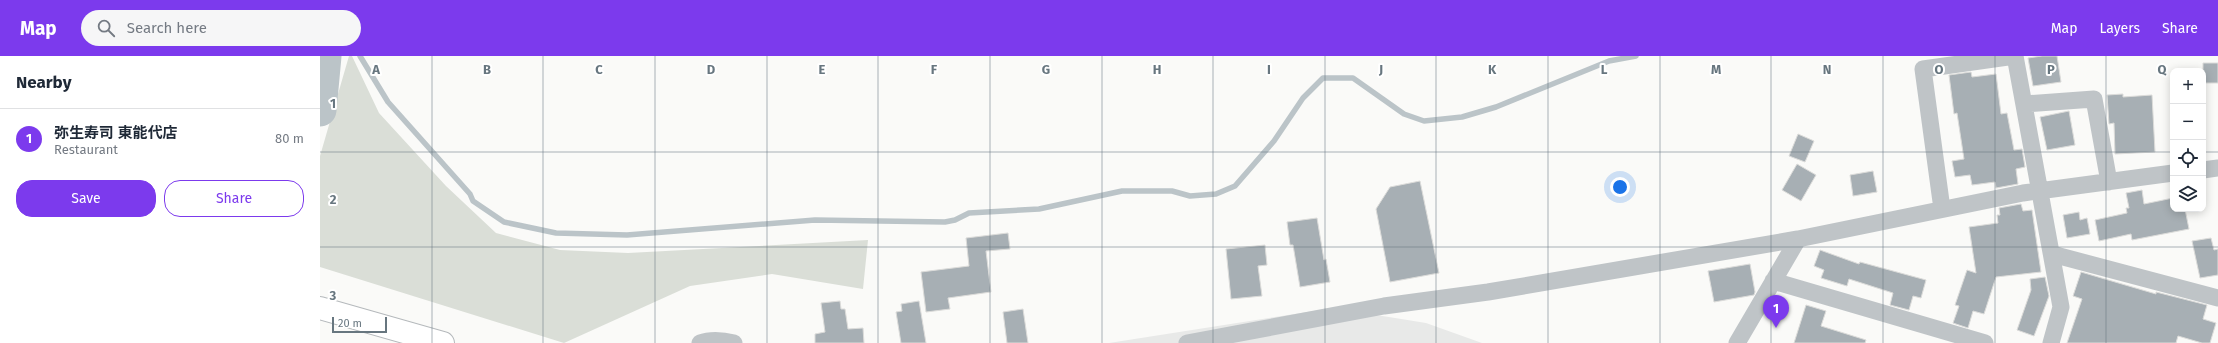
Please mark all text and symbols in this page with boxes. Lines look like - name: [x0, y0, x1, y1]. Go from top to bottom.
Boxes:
- search box: [81, 10, 361, 46]
- text: Map: [20, 17, 57, 40]
- icon: search: [95, 17, 117, 39]
- text: Search here: [127, 19, 207, 37]
- text: Map: [2051, 20, 2077, 37]
- text: Layers: [2099, 20, 2140, 37]
- text: Share: [2162, 20, 2198, 37]
- text: A: [371, 62, 380, 77]
- text: B: [483, 62, 491, 77]
- text: C: [595, 62, 603, 77]
- text: D: [707, 62, 716, 77]
- text: E: [819, 62, 826, 77]
- text: F: [931, 62, 938, 77]
- text: G: [1042, 62, 1050, 77]
- text: H: [1153, 62, 1161, 77]
- text: I: [1267, 62, 1271, 77]
- text: J: [1378, 62, 1383, 77]
- text: K: [1488, 62, 1497, 77]
- text: L: [1601, 62, 1608, 77]
- text: M: [1711, 62, 1721, 77]
- text: N: [1823, 62, 1831, 77]
- text: O: [1935, 62, 1944, 77]
- text: P: [2047, 62, 2055, 77]
- text: Q: [2158, 62, 2168, 77]
- map controls: [2170, 68, 2206, 212]
- button: +: [2170, 68, 2206, 104]
- text: Nearby: [16, 72, 71, 93]
- text: 1: [330, 96, 336, 111]
- button: −: [2170, 104, 2206, 140]
- text: 弥生寿司 東能代店: [54, 124, 178, 142]
- text: 1: [26, 131, 32, 146]
- text: 80 m: [275, 131, 304, 146]
- button: locate: [2170, 140, 2206, 176]
- text: Restaurant: [54, 142, 118, 157]
- button: layers: [2170, 176, 2206, 212]
- your location: [1610, 177, 1630, 197]
- button: Save: [16, 180, 156, 217]
- button: Share: [164, 180, 304, 217]
- text: 2: [330, 192, 337, 207]
- text: 3: [329, 288, 337, 303]
- pin: 1: [1763, 295, 1789, 328]
- scale bar: [332, 315, 387, 334]
- text: 20 m: [338, 317, 362, 330]

